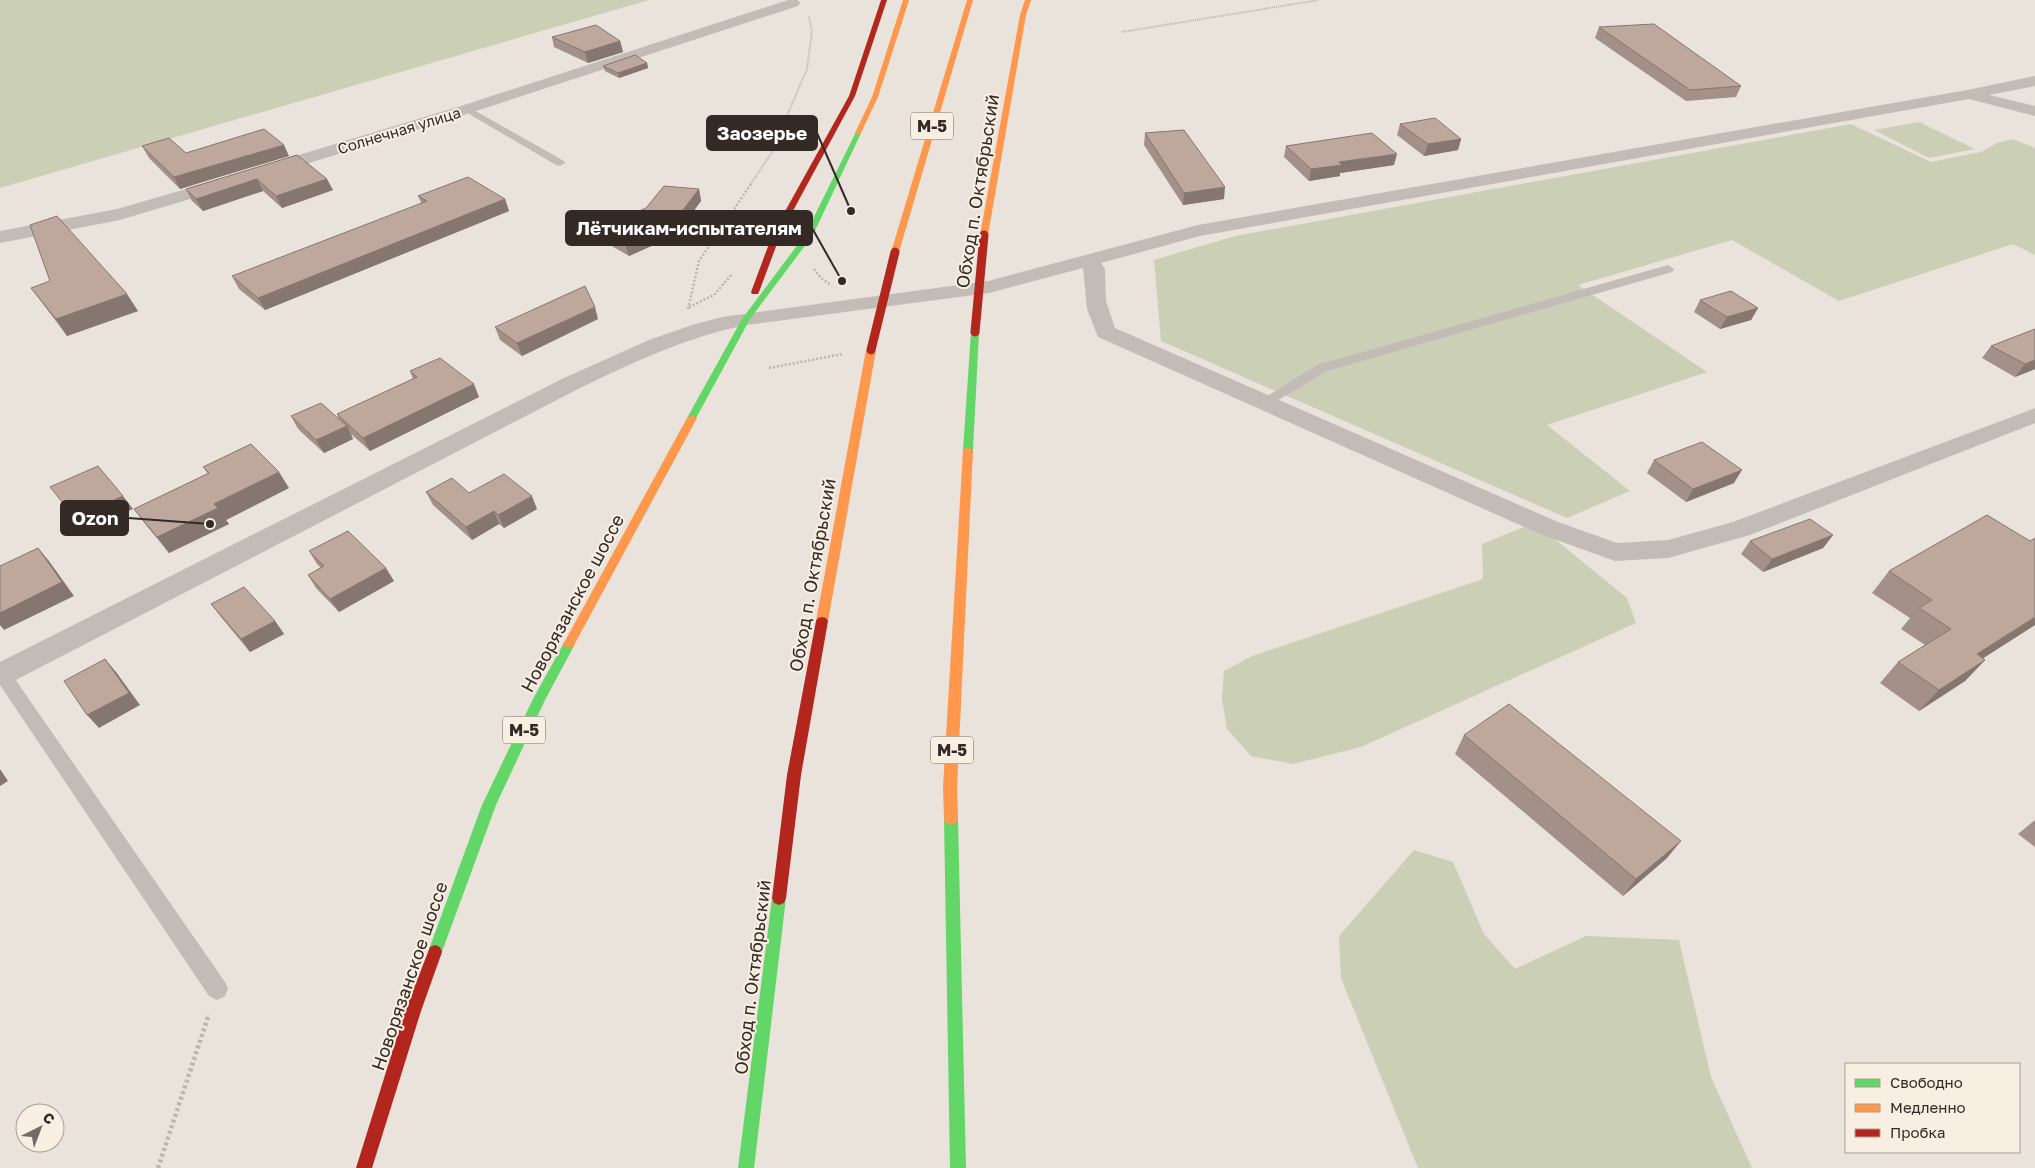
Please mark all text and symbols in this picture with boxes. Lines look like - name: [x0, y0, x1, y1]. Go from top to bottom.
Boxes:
- street label: Обход п. Октябрьский: [951, 92, 1003, 290]
- street label: Солнечная улица: [335, 103, 463, 157]
- road number: М-5: [911, 112, 953, 140]
- callout: Заозерье: [707, 116, 817, 150]
- text: Заозерье: [717, 121, 807, 144]
- callout: Лётчикам-испытателям: [566, 211, 812, 245]
- text: Лётчикам-испытателям: [576, 216, 802, 239]
- street label: Обход п. Октябрьский: [784, 477, 840, 673]
- callout: Ozon: [61, 501, 128, 535]
- text: Ozon: [72, 506, 118, 529]
- street label: Новорязанское шоссе: [516, 510, 628, 696]
- road number: М-5: [503, 716, 545, 744]
- road number: М-5: [931, 736, 973, 764]
- street label: Обход п. Октябрьский: [729, 878, 775, 1076]
- street label: Новорязанское шоссе: [366, 879, 452, 1073]
- legend: [1845, 1063, 2020, 1153]
- text: Свободно: [1890, 1073, 1963, 1091]
- text: Медленно: [1890, 1098, 1966, 1116]
- north arrow: [15, 1103, 65, 1153]
- text: С: [40, 1108, 58, 1128]
- text: Пробка: [1890, 1123, 1945, 1141]

